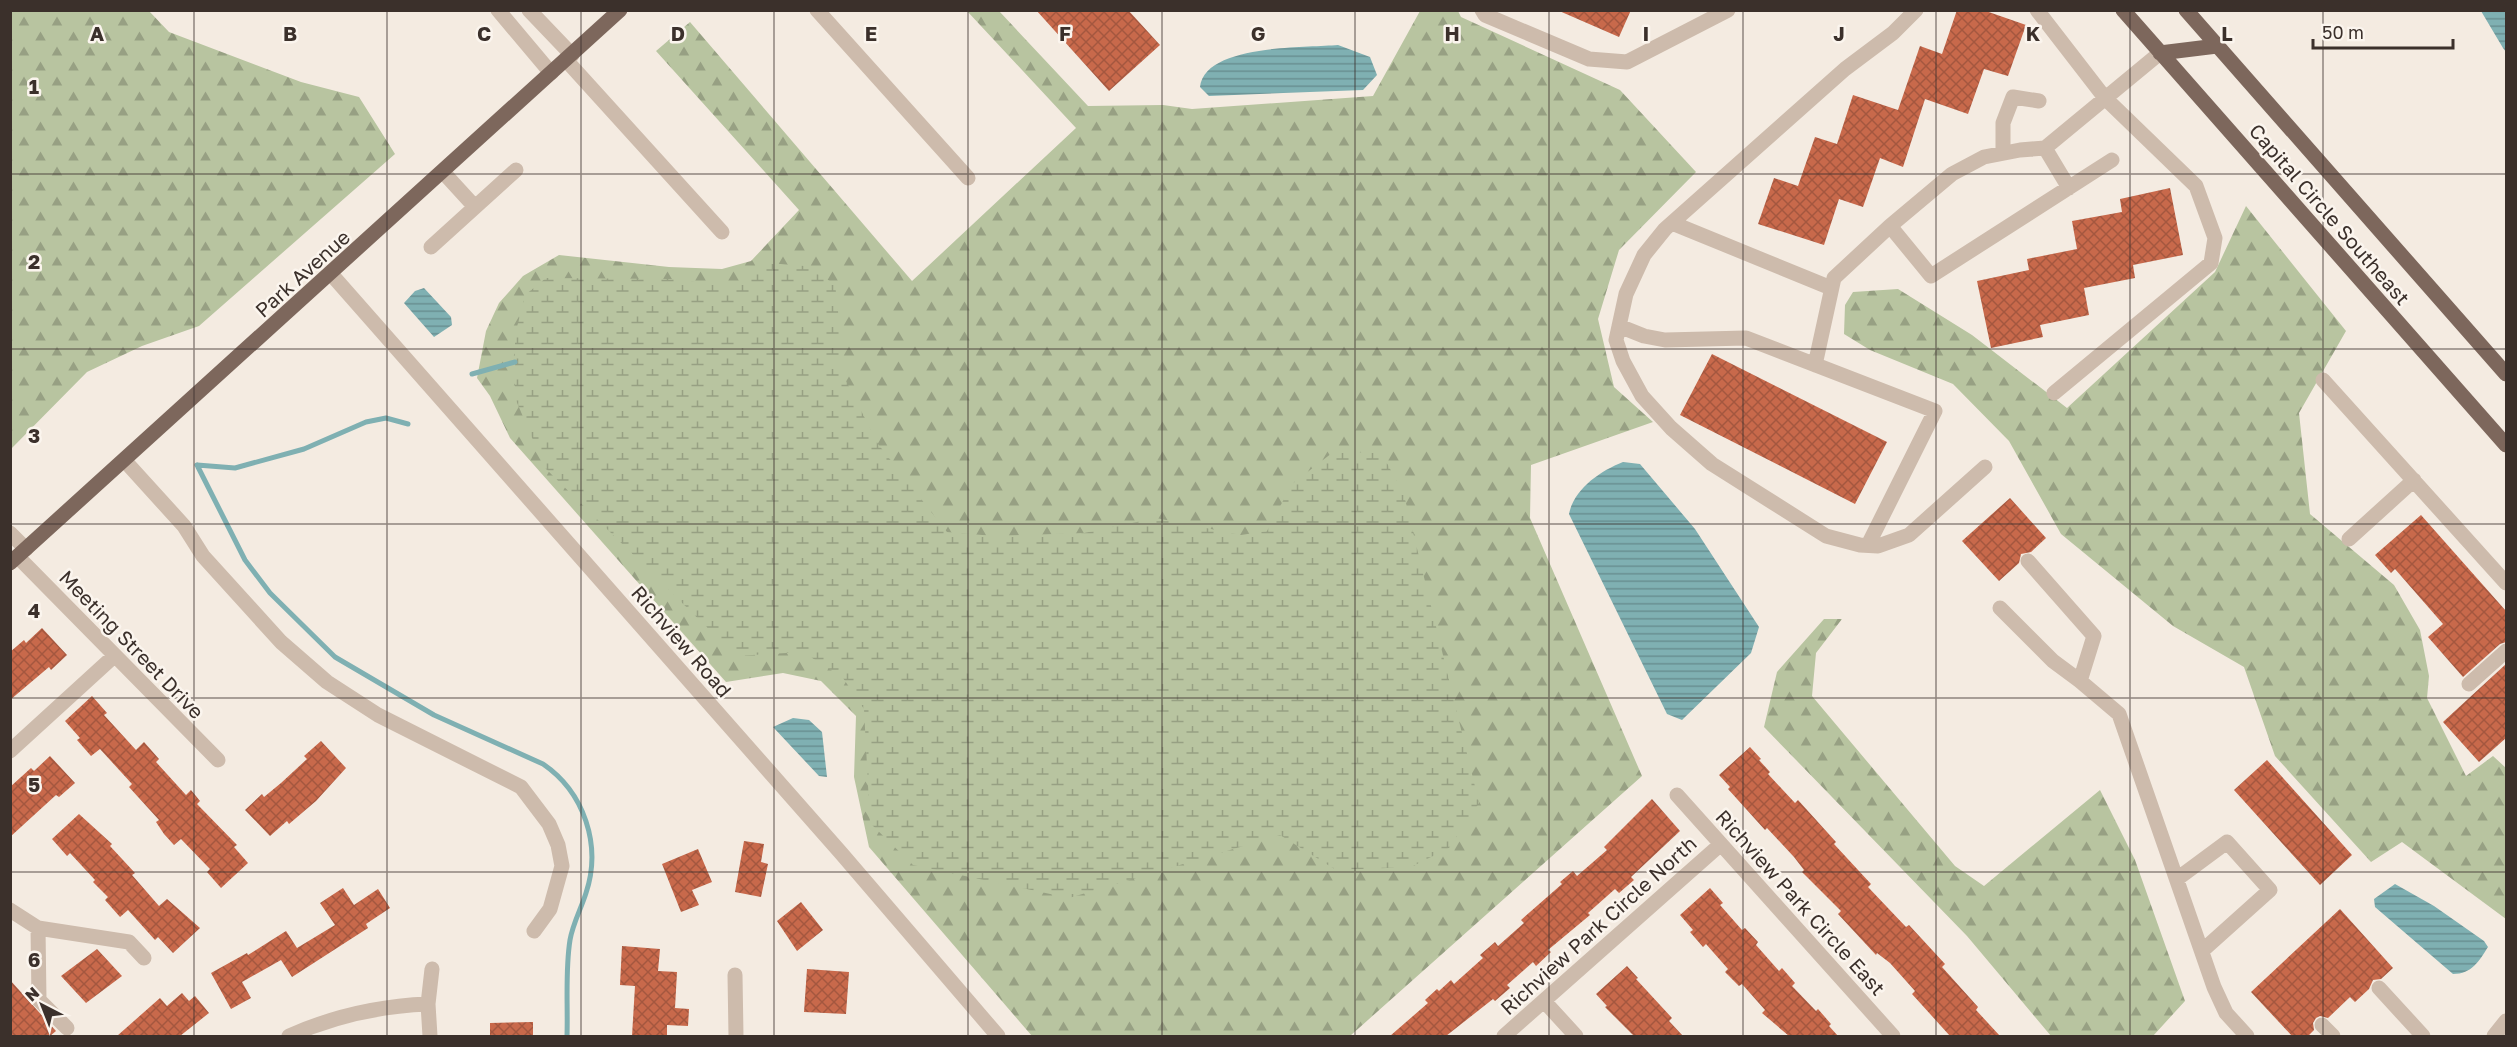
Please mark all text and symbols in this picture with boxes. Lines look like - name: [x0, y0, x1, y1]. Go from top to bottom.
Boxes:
- scale bar: [2313, 12, 2452, 50]
- text: A: [90, 21, 104, 45]
- text: B: [283, 21, 297, 45]
- text: C: [477, 21, 491, 45]
- text: D: [671, 21, 685, 45]
- text: E: [865, 21, 877, 45]
- text: F: [1059, 21, 1071, 45]
- text: G: [1251, 21, 1265, 45]
- text: H: [1444, 21, 1460, 45]
- text: I: [1643, 21, 1649, 45]
- text: J: [1833, 21, 1845, 45]
- text: K: [2026, 21, 2041, 45]
- text: L: [2221, 21, 2233, 45]
- text: 50 m: [2322, 21, 2364, 43]
- text: 1: [29, 74, 39, 98]
- street label: Capital Circle Southeast: [2245, 118, 2415, 310]
- street label: Park Avenue: [250, 224, 354, 322]
- text: 2: [28, 249, 40, 273]
- text: 3: [28, 423, 40, 447]
- street label: Meeting Street Drive: [55, 565, 209, 723]
- street label: Richview Road: [627, 580, 737, 702]
- text: 4: [28, 598, 40, 622]
- text: 5: [28, 772, 40, 796]
- street label: Richview Park Circle East: [1711, 804, 1891, 1000]
- street label: Richview Park Circle North: [1495, 831, 1701, 1019]
- text: 6: [28, 947, 40, 971]
- north arrow: [12, 975, 72, 1035]
- text: N: [21, 982, 43, 1005]

